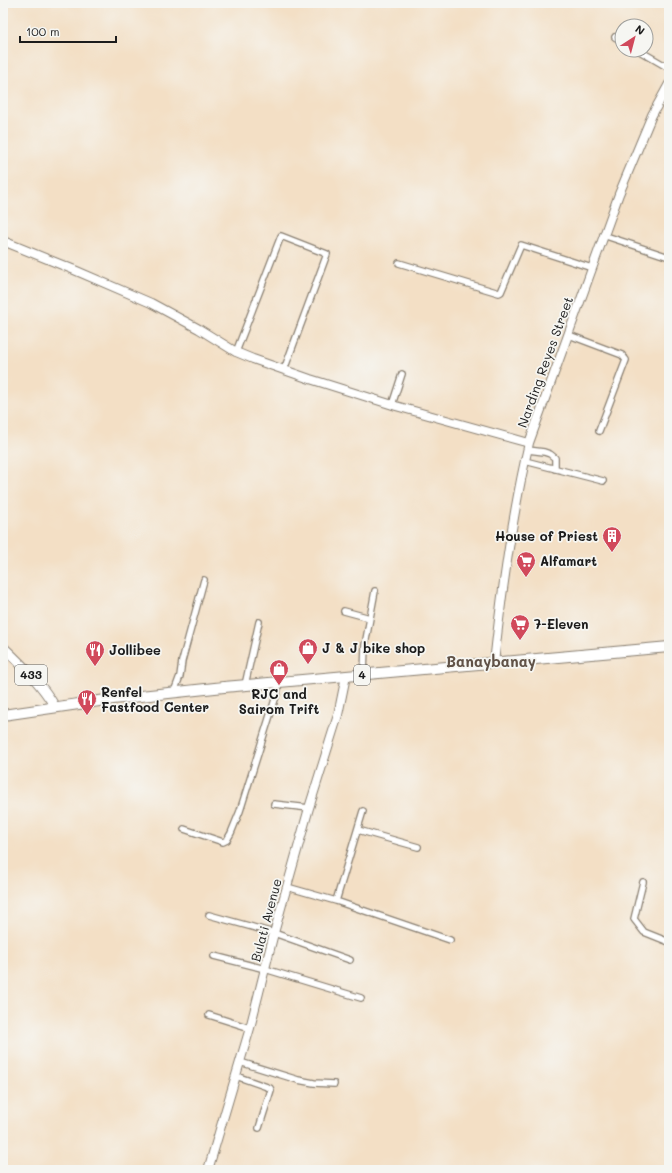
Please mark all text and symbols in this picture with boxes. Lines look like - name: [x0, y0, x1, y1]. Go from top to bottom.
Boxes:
- scale bar: [20, 18, 116, 44]
- north arrow: [614, 18, 654, 58]
- text: N: [632, 21, 648, 38]
- text: 100 m: [26, 23, 60, 39]
- street label: Narding Reyes Street: [513, 294, 576, 430]
- building icon: House of Priest: [601, 525, 623, 553]
- place label: House of Priest: [495, 527, 598, 544]
- supermarket icon: Alfamart: [515, 550, 537, 578]
- place label: Alfamart: [540, 552, 597, 569]
- supermarket icon: 7-Eleven: [509, 613, 531, 641]
- place label: 7-Eleven: [534, 615, 589, 632]
- shop icon: J & J bike shop: [297, 637, 319, 665]
- restaurant icon: Jollibee: [84, 639, 106, 667]
- place label: J & J bike shop: [322, 639, 425, 656]
- place label: Jollibee: [109, 641, 161, 658]
- district label: Banaybanay: [446, 651, 536, 671]
- shop icon: RJC and Sairom Trift: [268, 658, 290, 686]
- road number: 433: [15, 665, 47, 685]
- road number: 4: [354, 665, 370, 685]
- place label: Renfel Fastfood Center: [101, 683, 209, 715]
- place label: RJC and Sairom Trift: [239, 685, 319, 717]
- restaurant icon: Renfel Fastfood Center: [76, 688, 98, 716]
- street label: Bulati Avenue: [246, 876, 285, 963]

